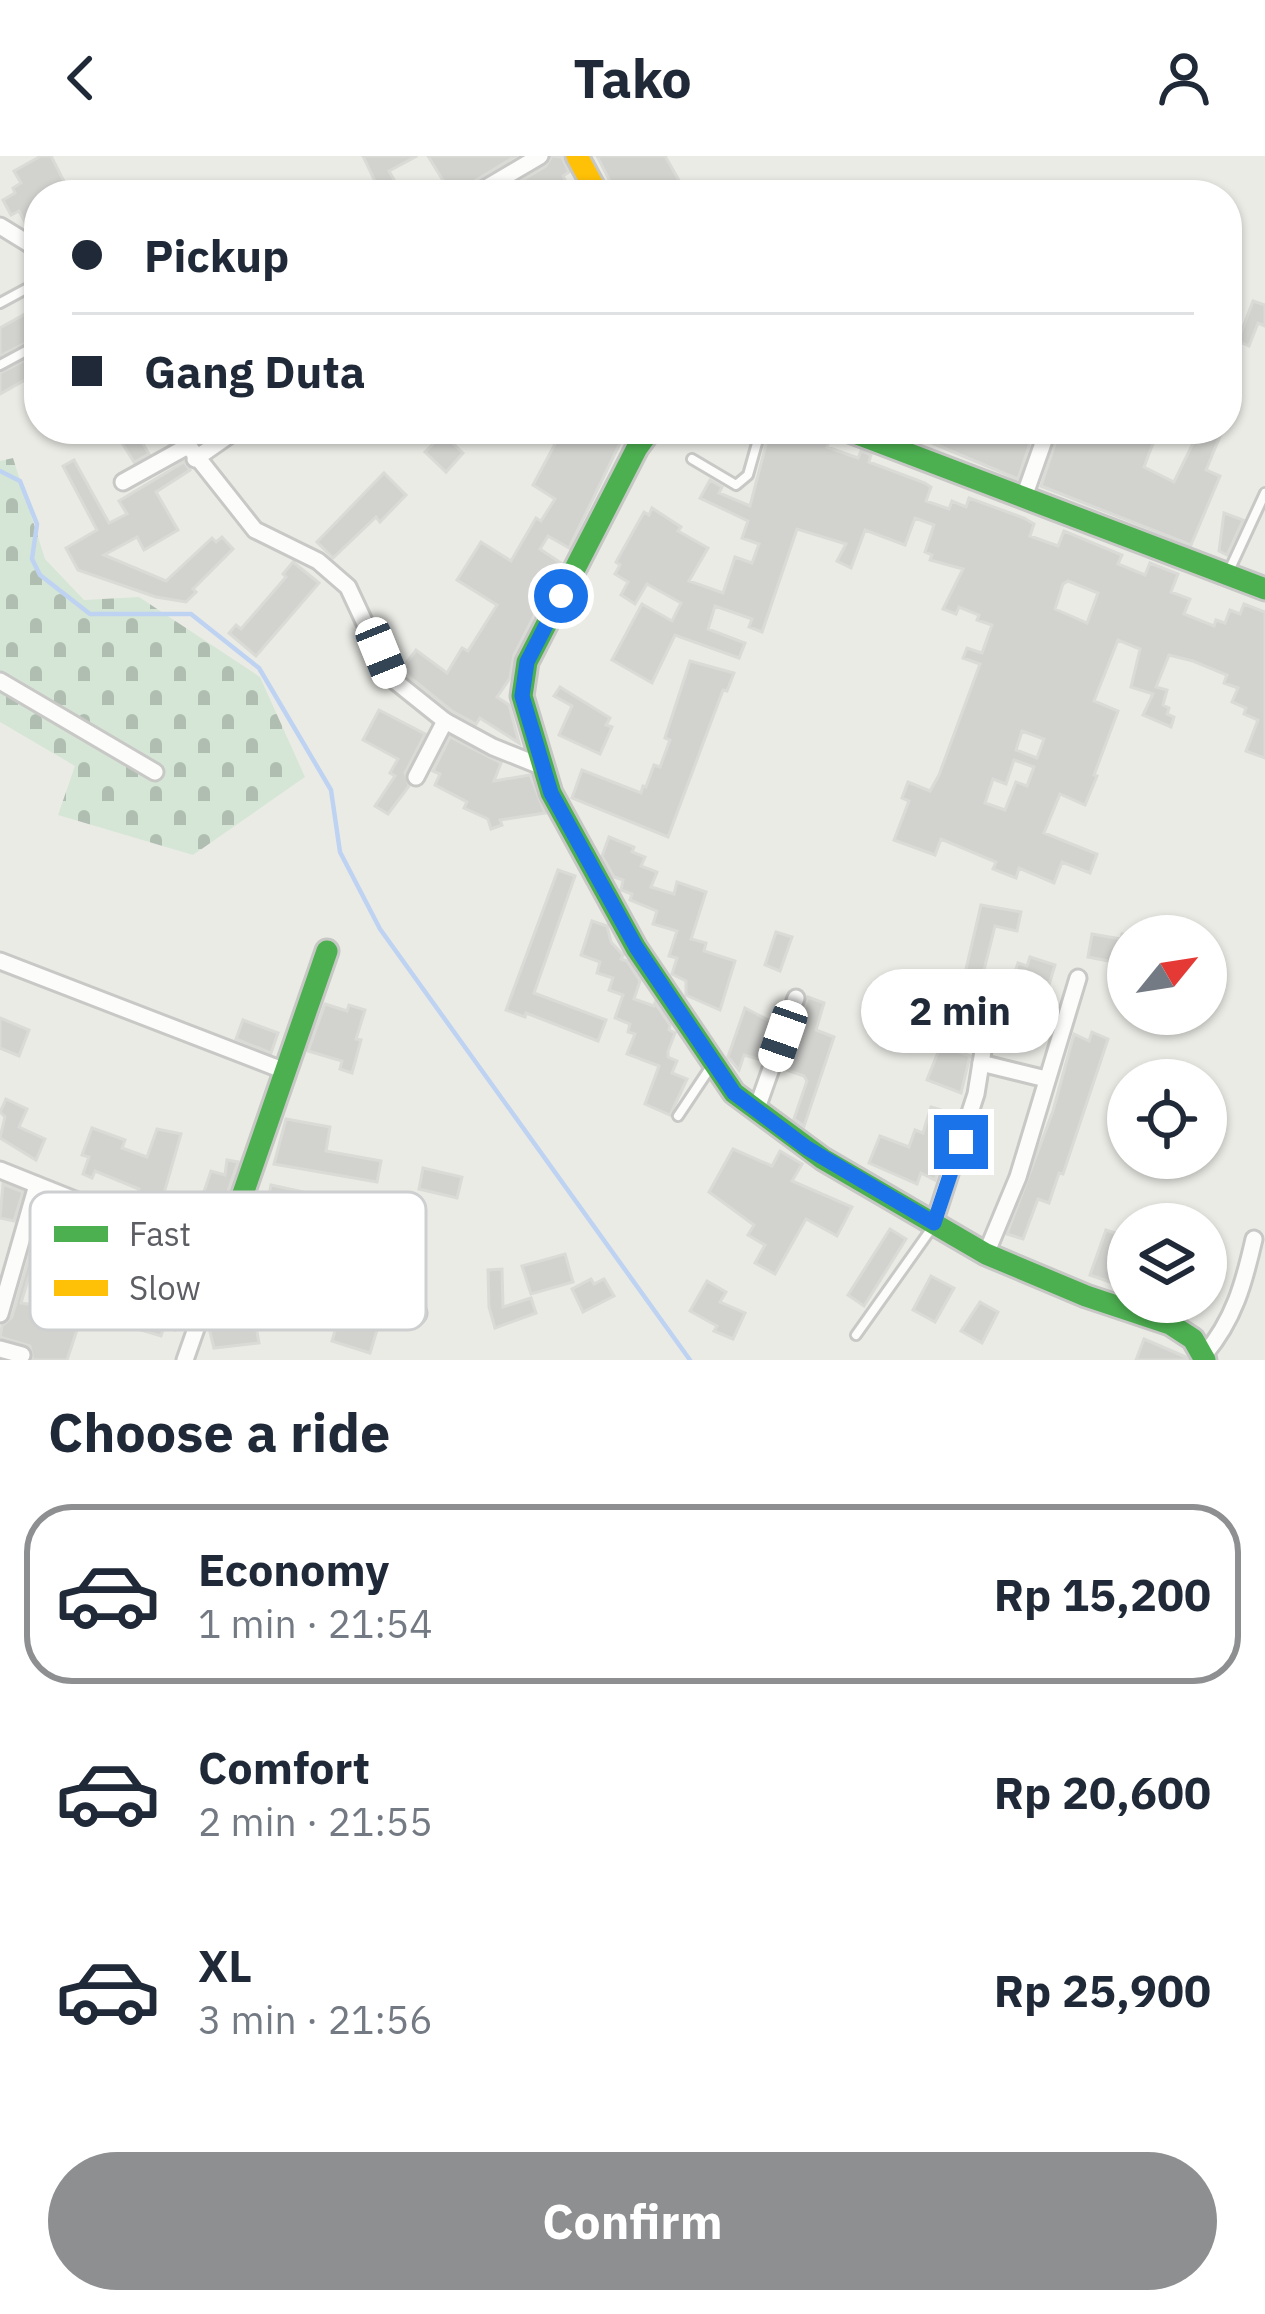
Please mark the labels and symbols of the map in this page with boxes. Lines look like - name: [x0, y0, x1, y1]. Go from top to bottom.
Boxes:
- route start: [534, 569, 588, 623]
- car: [351, 613, 411, 693]
- north arrow: [1107, 915, 1227, 1035]
- callout: 2 min: [862, 968, 1060, 1052]
- car: [754, 996, 812, 1076]
- route end: [934, 1115, 988, 1169]
- legend: [30, 1192, 426, 1330]
- text: Fast: [129, 1212, 191, 1255]
- text: Slow: [129, 1266, 201, 1309]

